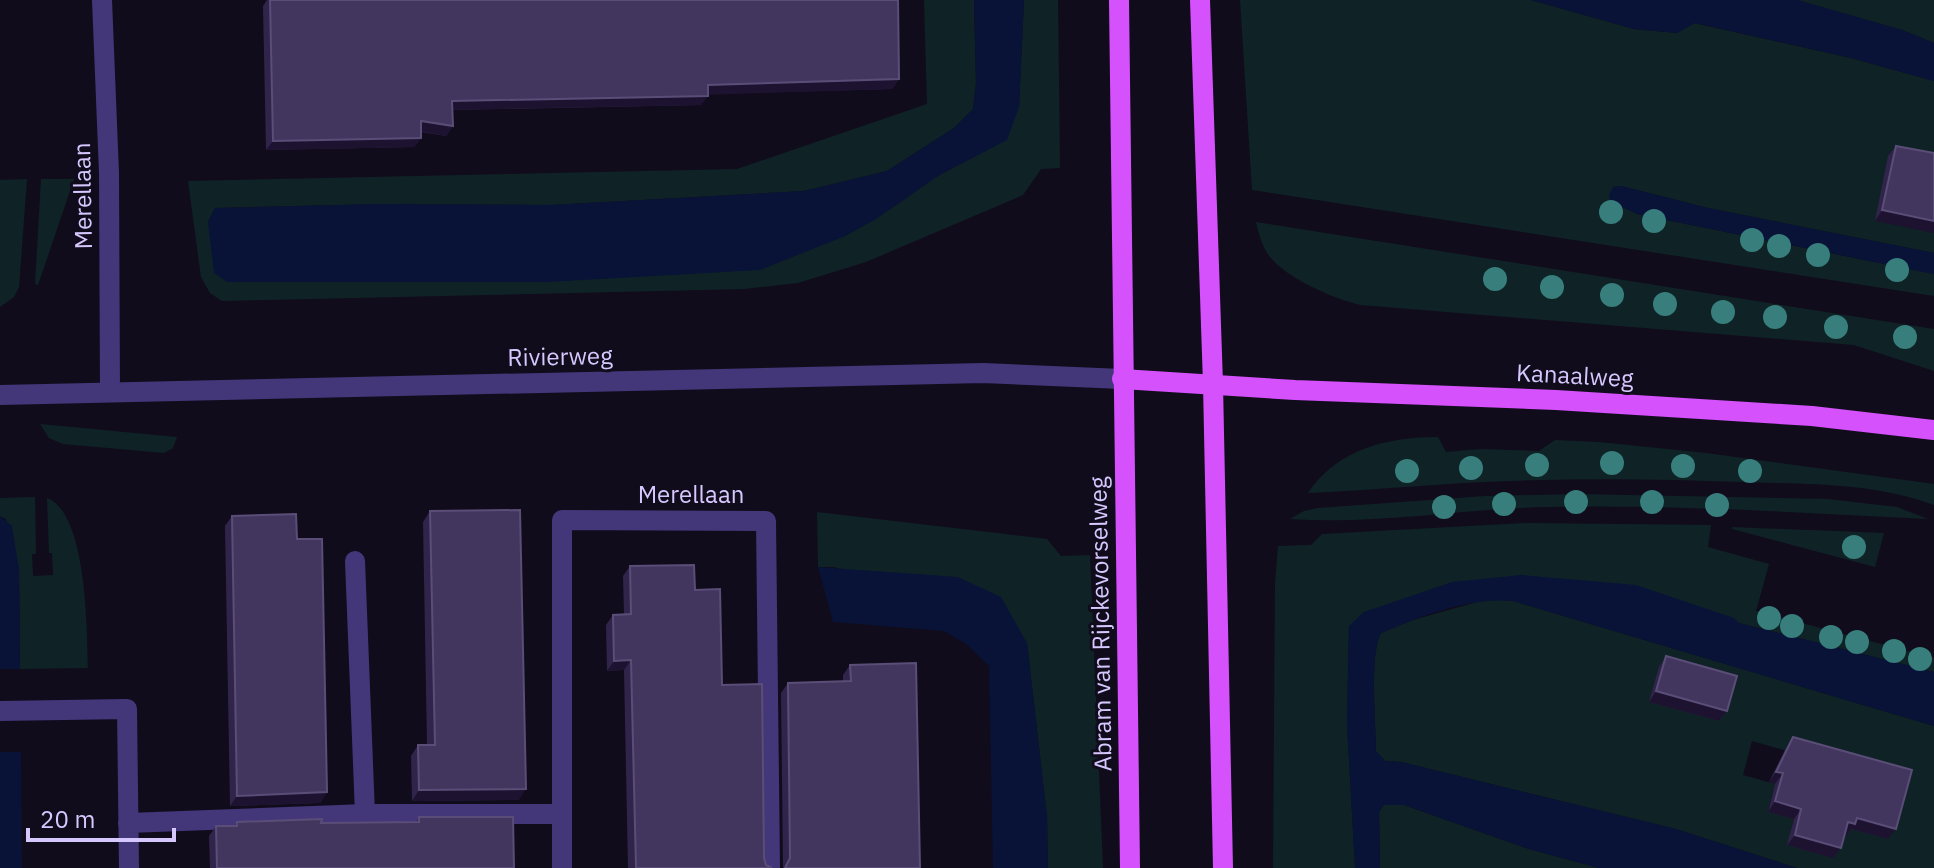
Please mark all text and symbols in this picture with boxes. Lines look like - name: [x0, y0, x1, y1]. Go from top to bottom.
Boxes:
- street label: Merellaan: [65, 142, 99, 250]
- street label: Rivierweg: [507, 339, 613, 373]
- street label: Kanaalweg: [1515, 356, 1635, 394]
- street label: Abram van Rijckevorselweg: [1081, 476, 1119, 772]
- street label: Merellaan: [638, 478, 744, 510]
- scale bar: [28, 792, 174, 842]
- text: 20 m: [40, 803, 95, 835]

